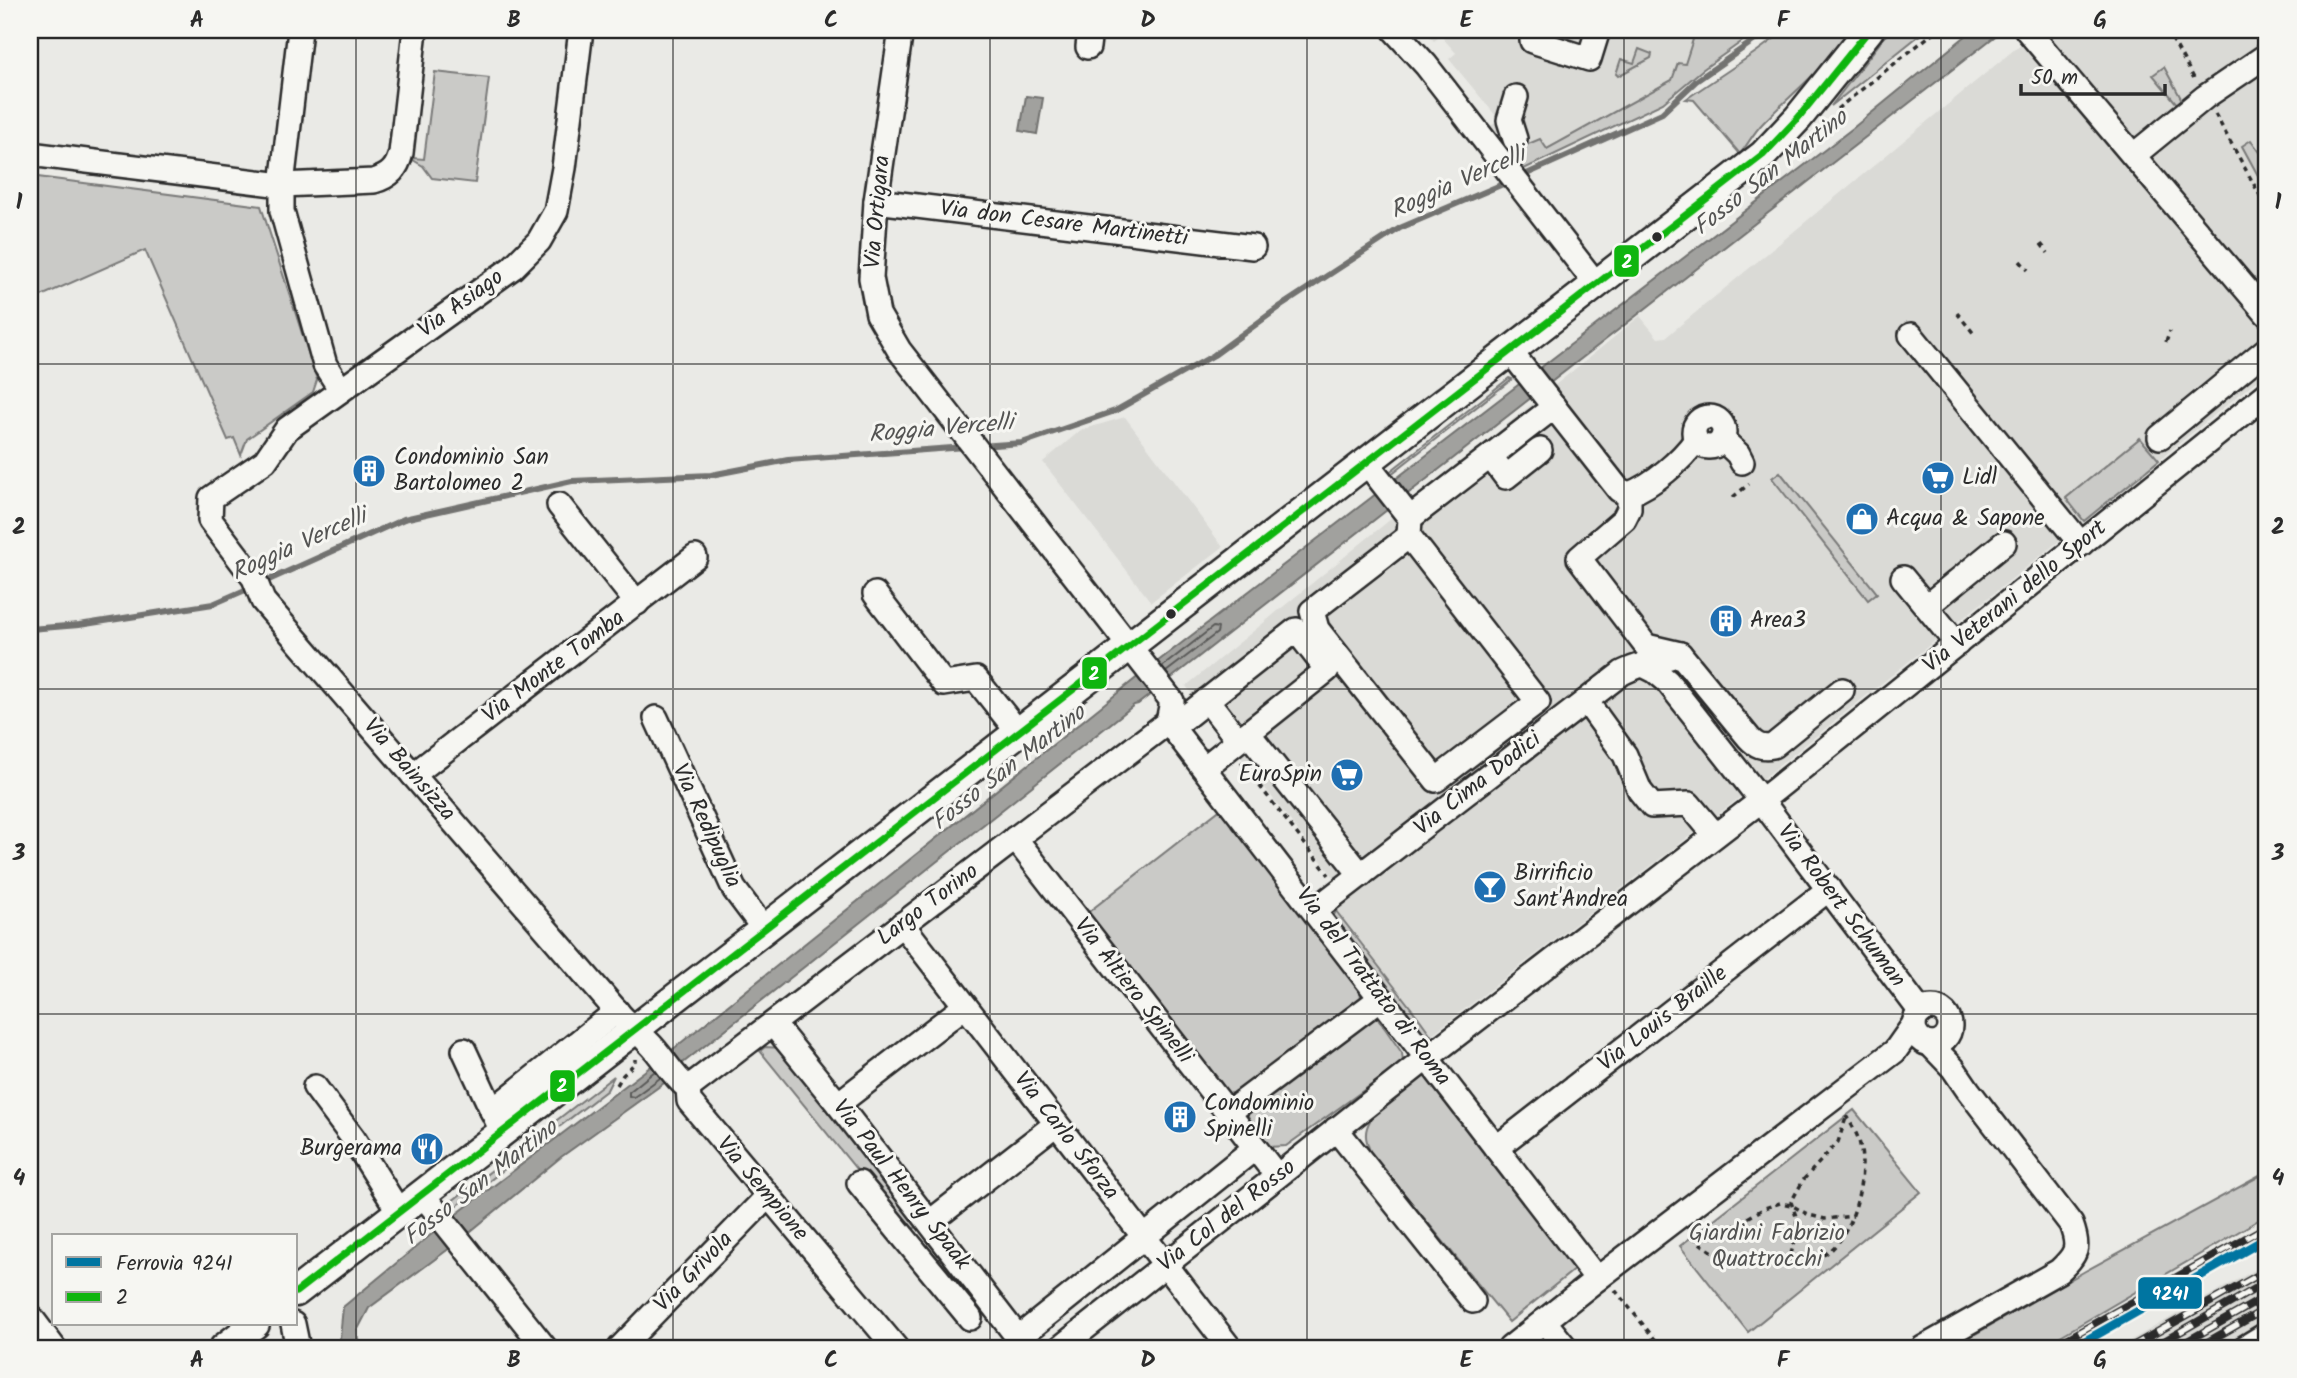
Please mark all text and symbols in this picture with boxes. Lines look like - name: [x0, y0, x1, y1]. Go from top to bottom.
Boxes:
- text: A: [190, 3, 204, 39]
- text: B: [507, 3, 521, 39]
- text: C: [824, 3, 838, 39]
- text: D: [1140, 3, 1156, 39]
- text: E: [1460, 3, 1474, 39]
- text: F: [1777, 3, 1791, 39]
- text: G: [2093, 3, 2107, 39]
- scale bar: [2021, 52, 2164, 96]
- text: 50 m: [2031, 62, 2078, 95]
- water label: Fosso San Martino: [1685, 99, 1859, 246]
- water label: Roggia Vercelli: [1384, 134, 1537, 230]
- street label: Via Ortigara: [855, 154, 901, 270]
- text: 1: [16, 185, 23, 221]
- text: 1: [2275, 185, 2282, 221]
- street label: Via don Cesare Martinetti: [938, 191, 1192, 257]
- unlabelled marker: [1650, 230, 1664, 244]
- line badge: 2: [1613, 244, 1640, 278]
- text: 2: [1621, 248, 1633, 278]
- street label: Via Asiago: [410, 260, 512, 348]
- water label: Roggia Vercelli: [867, 403, 1020, 455]
- place label: Condominio San Bartolomeo 2: [394, 440, 549, 502]
- building icon: Condominio San Bartolomeo 2: [350, 452, 388, 490]
- supermarket icon: Lidl: [1919, 459, 1957, 497]
- place label: Lidl: [1962, 460, 1998, 496]
- water label: Roggia Vercelli: [225, 496, 378, 592]
- shop icon: Acqua & Sapone: [1843, 500, 1881, 538]
- place label: Acqua & Sapone: [1886, 501, 2045, 537]
- text: 2: [12, 510, 26, 546]
- text: 2: [2271, 510, 2285, 546]
- street label: Via Veterani dello Sport: [1915, 511, 2116, 683]
- street label: Via Monte Tomba: [475, 601, 633, 733]
- building icon: Area3: [1707, 602, 1745, 640]
- place label: Area3: [1750, 603, 1806, 639]
- unlabelled marker: [1164, 607, 1178, 621]
- line badge: 2: [1081, 656, 1108, 690]
- text: 2: [1088, 660, 1100, 690]
- water label: Fosso San Martino: [923, 694, 1097, 841]
- street label: Via Bainsizza: [354, 710, 464, 830]
- street label: Via Cima Dodici: [1407, 722, 1551, 845]
- supermarket icon: EuroSpin: [1328, 756, 1366, 794]
- place label: EuroSpin: [1239, 757, 1322, 793]
- street label: Via Redipuglia: [662, 758, 750, 894]
- street label: Via Robert Schuman: [1767, 817, 1915, 995]
- text: 3: [12, 836, 26, 872]
- text: 3: [2271, 836, 2285, 872]
- street label: Largo Torino: [869, 855, 987, 955]
- place label: Birrificio Sant'Andrea: [1514, 856, 1628, 918]
- bar icon: Birrificio Sant'Andrea: [1471, 868, 1509, 906]
- street label: Via del Trattato di Roma: [1286, 880, 1460, 1094]
- street label: Via Altiero Spinelli: [1064, 910, 1203, 1073]
- street label: Via Louis Braille: [1590, 957, 1736, 1081]
- street label: Via Carlo Sforza: [1004, 1064, 1128, 1208]
- line badge: 2: [549, 1069, 576, 1103]
- text: 2: [556, 1072, 568, 1102]
- place label: Condominio Spinelli: [1204, 1086, 1314, 1148]
- street label: Via Paul Henry Spaak: [823, 1092, 979, 1278]
- building icon: Condominio Spinelli: [1161, 1098, 1199, 1136]
- water label: Fosso San Martino: [395, 1109, 569, 1256]
- street label: Via Sempione: [707, 1128, 817, 1250]
- restaurant icon: Burgerama: [408, 1130, 446, 1168]
- place label: Burgerama: [300, 1131, 402, 1167]
- street label: Via Col del Rosso: [1150, 1150, 1304, 1282]
- text: 4: [13, 1161, 26, 1197]
- text: 4: [2272, 1161, 2285, 1197]
- park label: Giardini Fabrizio Quattrocchi: [1689, 1216, 1845, 1278]
- street label: Via Grivola: [646, 1223, 742, 1321]
- legend: [52, 1234, 298, 1326]
- text: Ferrovia 9241: [116, 1248, 233, 1281]
- line badge: 9241: [2137, 1276, 2203, 1310]
- text: 9241: [2152, 1280, 2189, 1310]
- text: 2: [116, 1282, 128, 1315]
- text: A: [190, 1343, 204, 1378]
- text: B: [507, 1343, 521, 1378]
- text: C: [824, 1343, 838, 1378]
- text: D: [1140, 1343, 1156, 1378]
- text: E: [1460, 1343, 1474, 1378]
- text: F: [1777, 1343, 1791, 1378]
- text: G: [2093, 1343, 2107, 1378]

